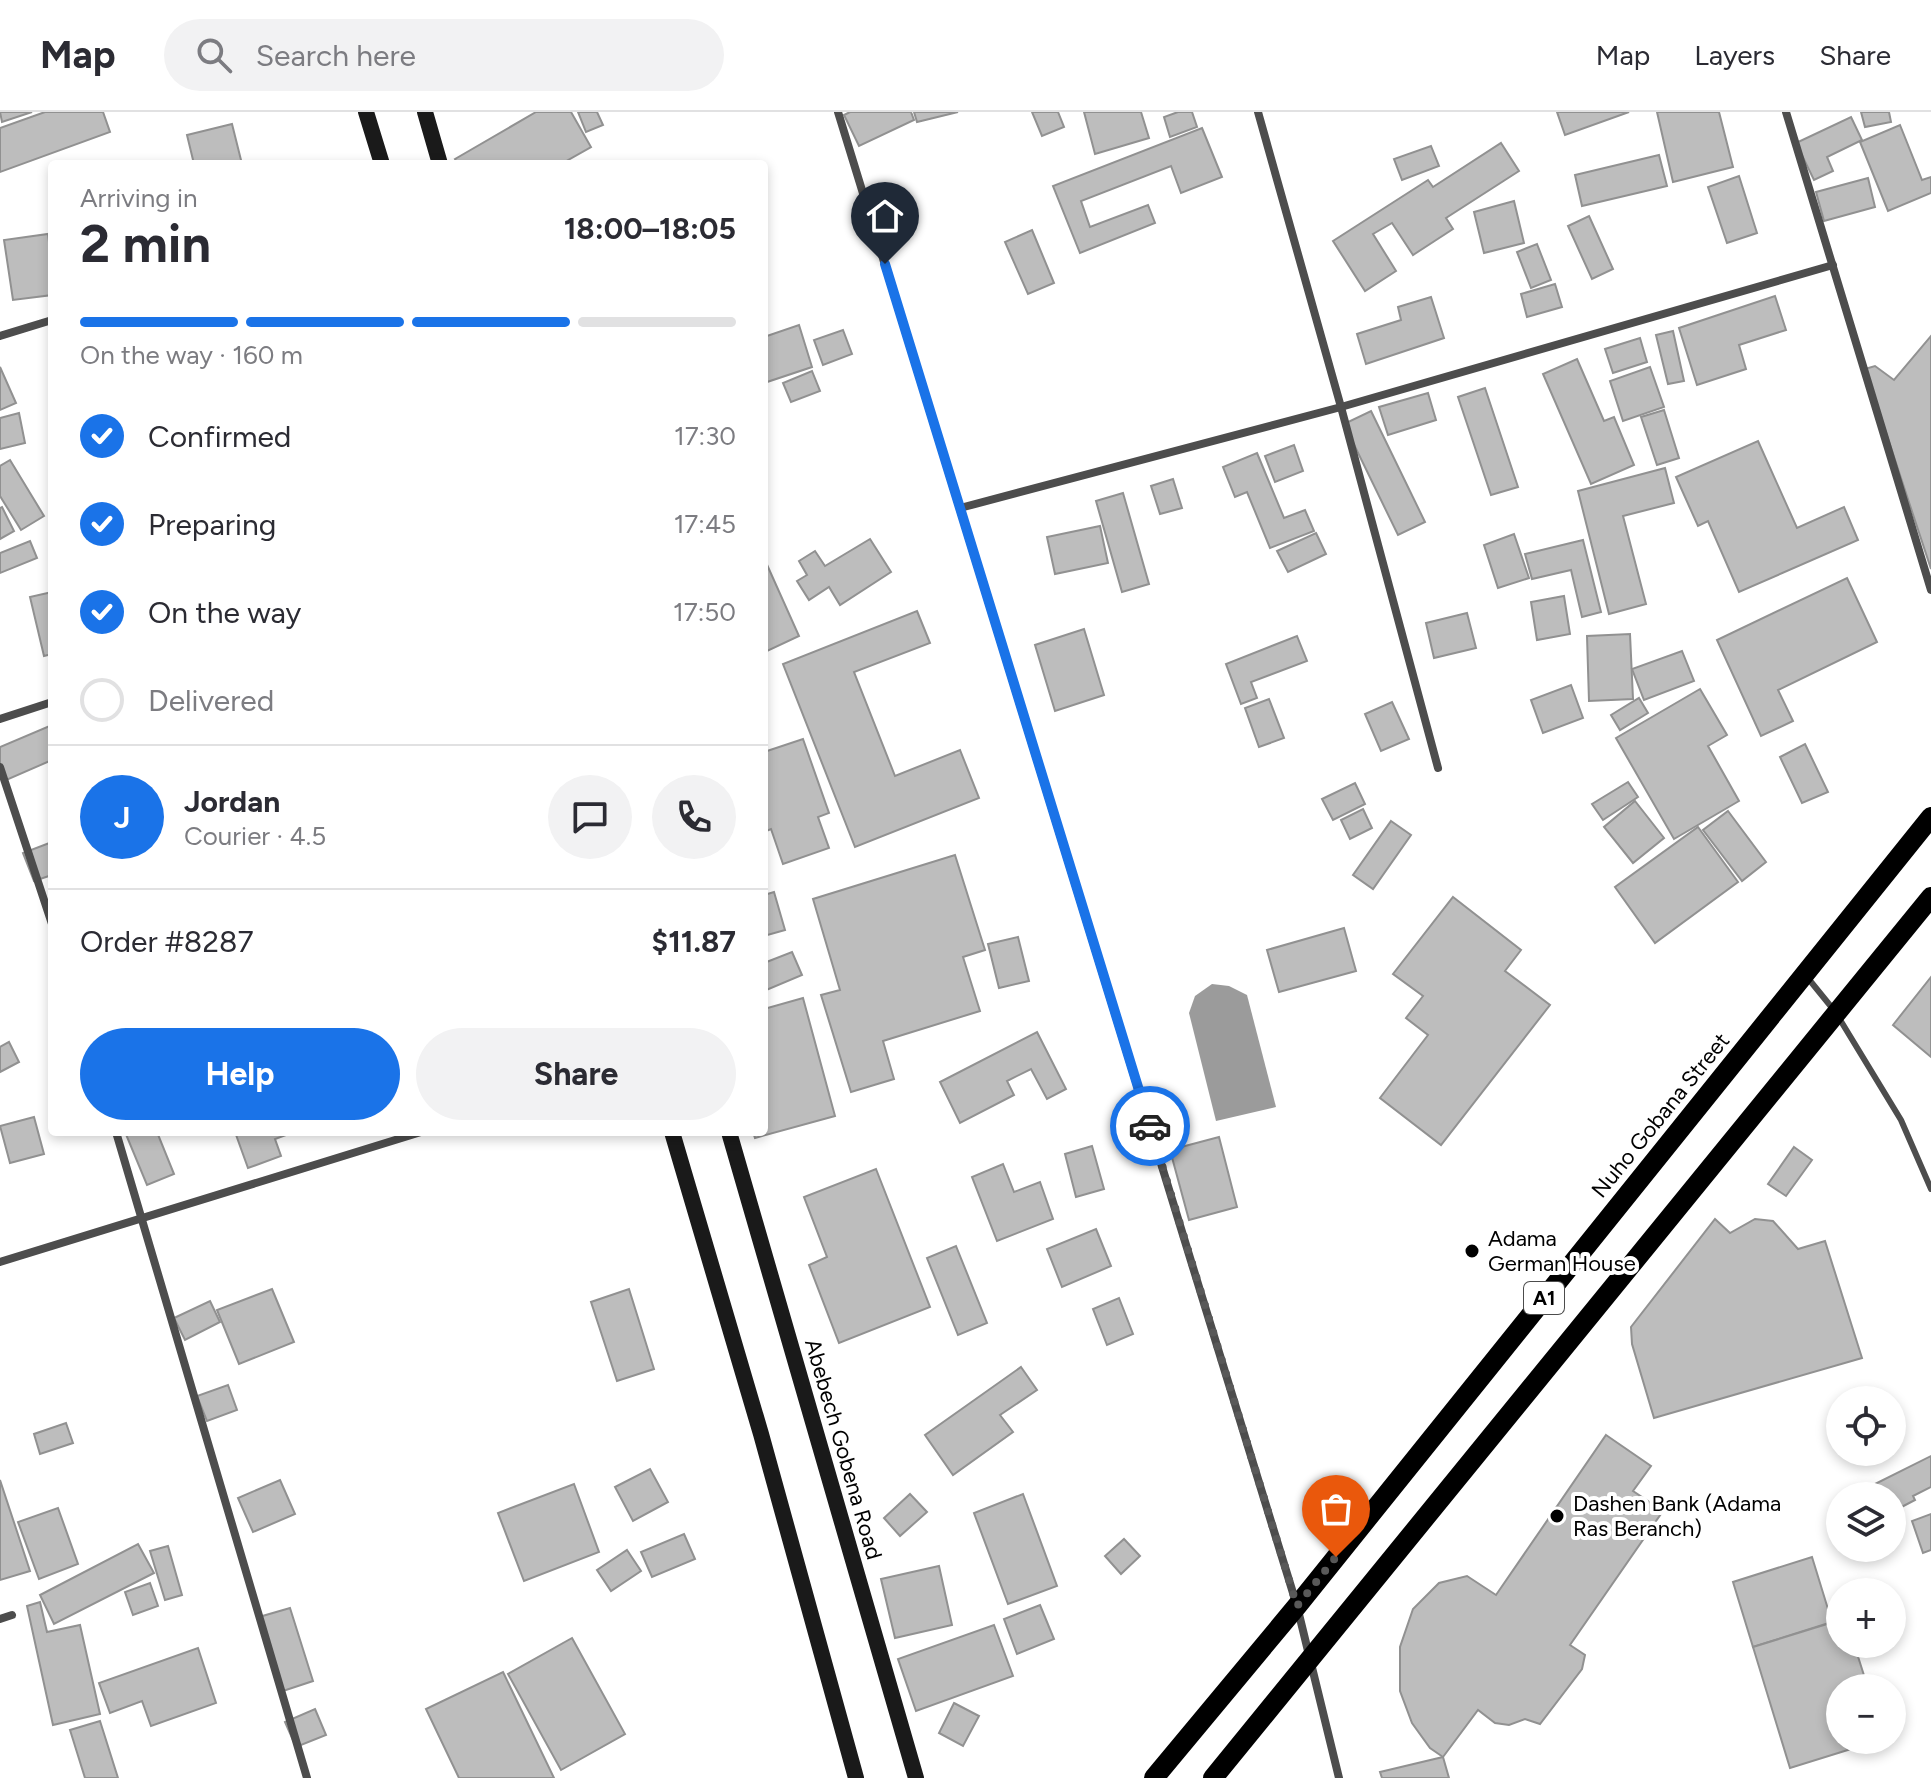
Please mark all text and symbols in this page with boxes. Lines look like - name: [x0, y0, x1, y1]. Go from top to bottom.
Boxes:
- search box: [164, 19, 724, 91]
- text: Map: [40, 32, 116, 78]
- icon: search: [192, 33, 236, 77]
- text: Search here: [256, 37, 416, 74]
- text: Map: [1596, 38, 1650, 72]
- text: Layers: [1694, 38, 1775, 72]
- text: Share: [1819, 38, 1891, 72]
- text: Arriving in: [80, 182, 198, 214]
- pin: [851, 182, 919, 264]
- icon: home: [863, 194, 907, 238]
- text: 18:00–18:05: [564, 210, 736, 247]
- text: 2 min: [80, 213, 211, 275]
- text: On the way · 160 m: [80, 339, 303, 371]
- icon: check: [80, 414, 124, 458]
- text: Confirmed: [148, 418, 291, 455]
- text: 17:30: [674, 420, 736, 452]
- icon: check: [80, 502, 124, 546]
- text: Preparing: [148, 506, 276, 543]
- text: 17:45: [674, 508, 736, 540]
- icon: check: [80, 590, 124, 634]
- text: On the way: [148, 594, 301, 631]
- text: 17:50: [673, 596, 736, 628]
- text: Delivered: [148, 682, 274, 719]
- button: chat: [548, 775, 632, 859]
- button: phone: [652, 775, 736, 859]
- text: Jordan: [184, 783, 280, 820]
- text: J: [114, 799, 130, 836]
- text: Courier · 4.5: [184, 820, 326, 852]
- text: Order #8287: [80, 923, 254, 960]
- text: $11.87: [652, 923, 736, 960]
- button: Help: [80, 1028, 400, 1120]
- button: Share: [416, 1028, 736, 1120]
- street label: Nuho Gobana Street: [1586, 1028, 1735, 1203]
- courier: [1110, 1086, 1190, 1166]
- icon: car: [1128, 1104, 1172, 1148]
- place label: Adama German House: [1488, 1225, 1636, 1277]
- marker: Adama German House: [1463, 1242, 1481, 1260]
- road number: A1: [1524, 1282, 1564, 1314]
- street label: Abebech Gobena Road: [799, 1336, 888, 1563]
- map controls: [1826, 1386, 1906, 1754]
- button: locate: [1826, 1386, 1906, 1466]
- pin: [1302, 1475, 1370, 1557]
- button: layers: [1826, 1482, 1906, 1562]
- icon: bag: [1314, 1487, 1358, 1531]
- place label: Dashen Bank (Adama Ras Beranch): [1573, 1490, 1781, 1542]
- marker: Dashen Bank (Adama Ras Beranch): [1548, 1507, 1566, 1525]
- button: +: [1826, 1578, 1906, 1658]
- button: −: [1826, 1674, 1906, 1754]

